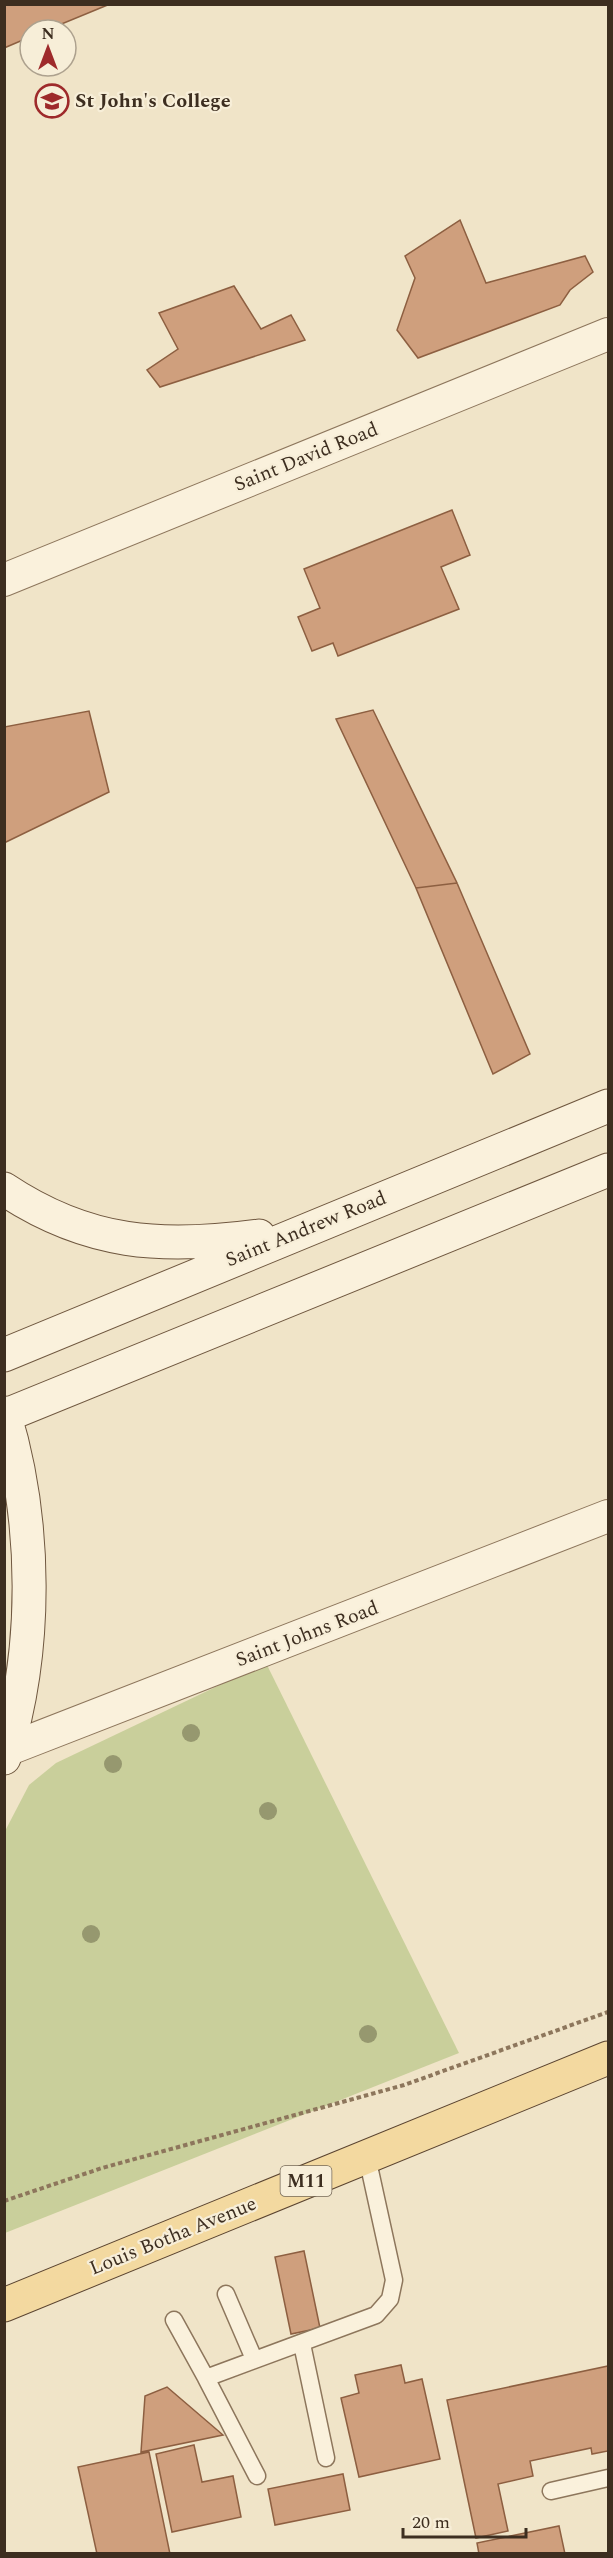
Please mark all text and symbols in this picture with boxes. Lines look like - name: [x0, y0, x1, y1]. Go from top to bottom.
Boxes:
- north arrow: [18, 18, 78, 78]
- text: N: [41, 22, 55, 46]
- school or university icon: St John's College: [34, 83, 70, 119]
- place label: St John's College: [75, 86, 231, 116]
- street label: Saint David Road: [229, 414, 383, 500]
- street label: Saint Andrew Road: [221, 1183, 391, 1275]
- street label: Saint Johns Road: [231, 1593, 383, 1675]
- road number: M11: [280, 2166, 332, 2196]
- street label: Louis Botha Avenue: [85, 2189, 261, 2283]
- scale bar: [403, 2501, 526, 2539]
- text: 20 m: [412, 2509, 450, 2536]

